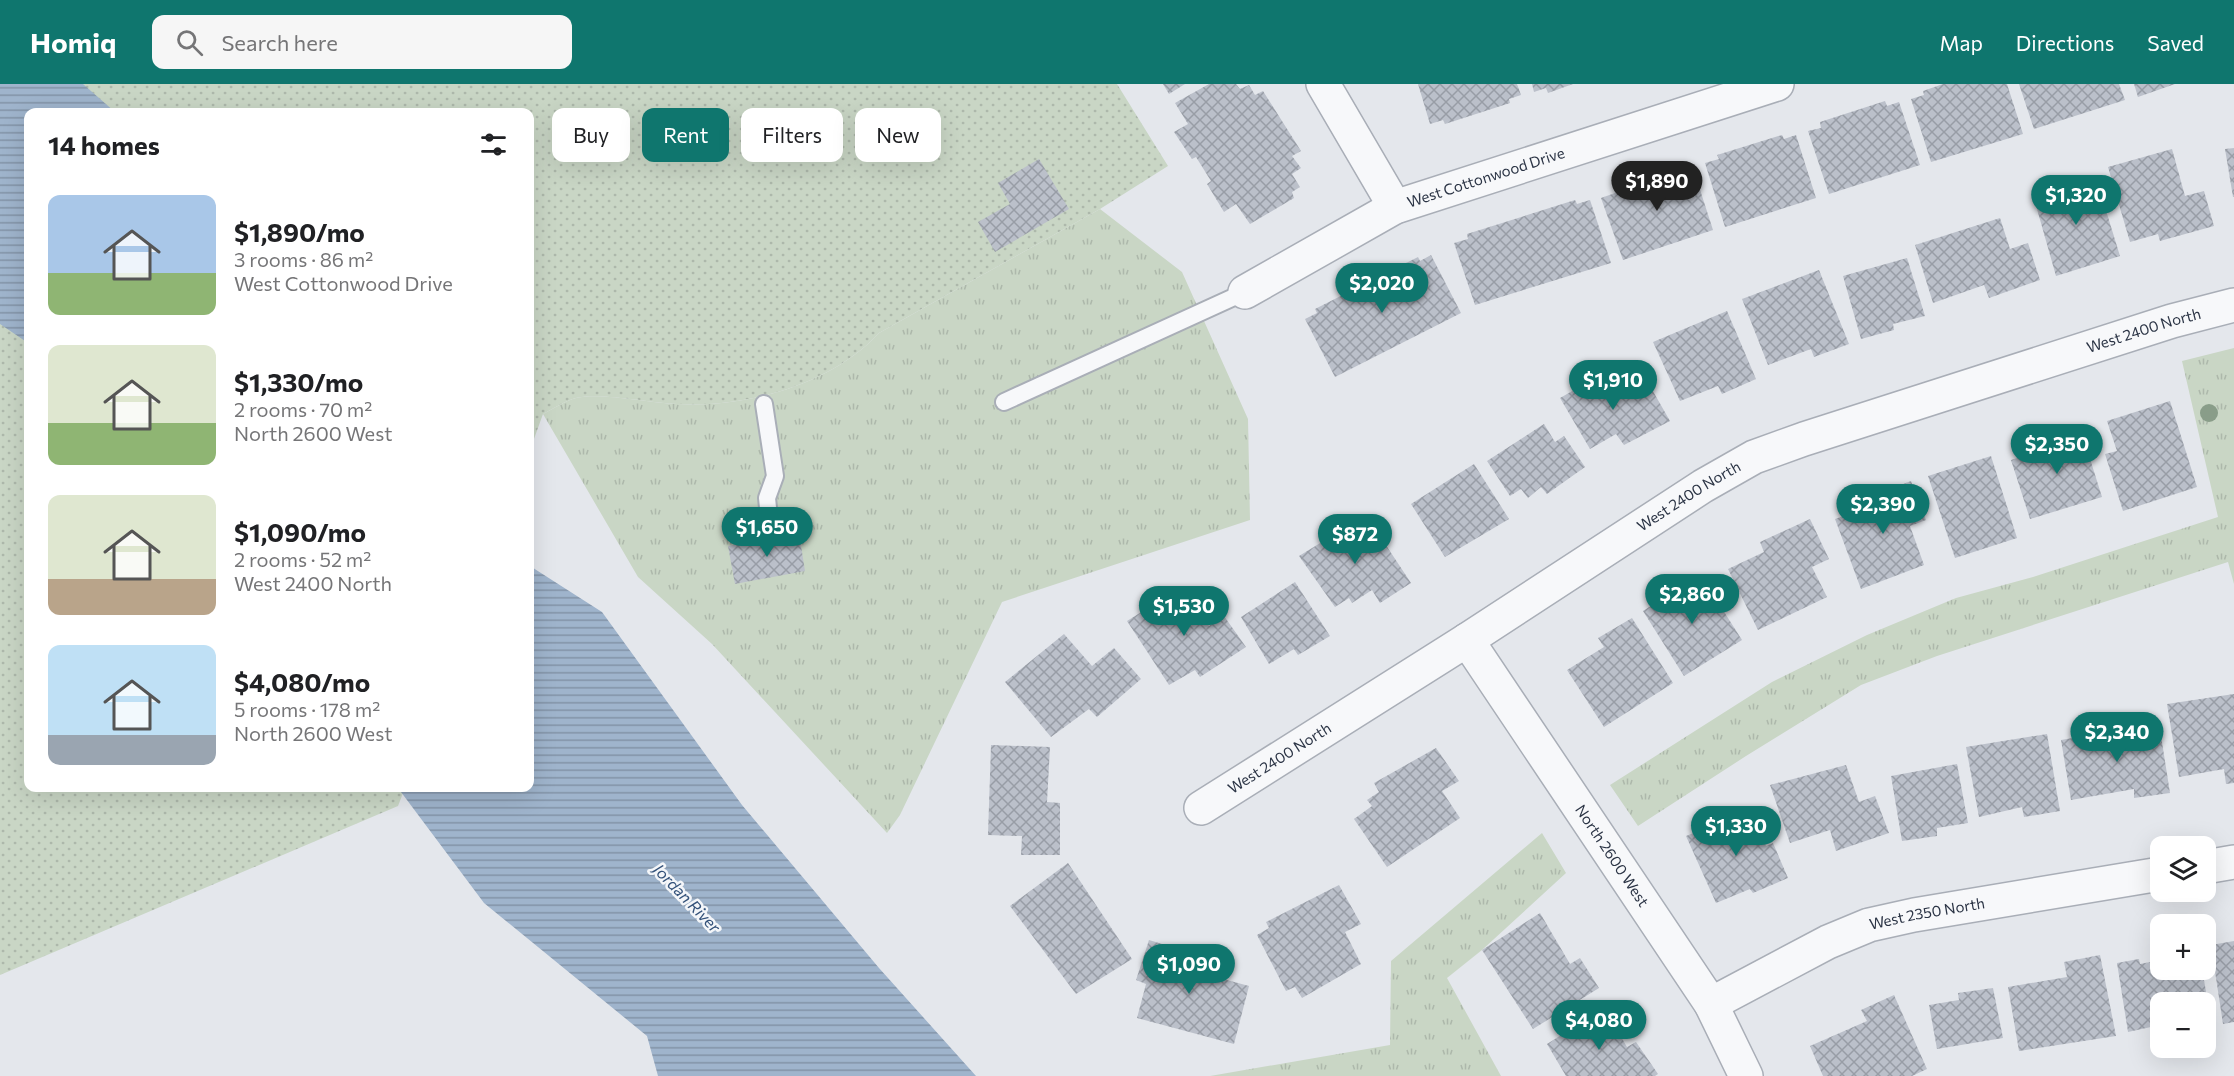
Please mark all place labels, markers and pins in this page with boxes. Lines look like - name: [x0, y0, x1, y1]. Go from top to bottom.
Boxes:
- pin: $1,890: [1608, 161, 1706, 212]
- pin: $1,320: [2027, 175, 2125, 226]
- pin: $2,020: [1333, 263, 1431, 314]
- pin: $1,910: [1564, 360, 1662, 411]
- pin: $2,350: [2008, 424, 2106, 475]
- pin: $2,390: [1834, 484, 1932, 535]
- pin: $1,650: [718, 507, 816, 558]
- pin: $872: [1319, 514, 1391, 565]
- pin: $2,860: [1643, 574, 1741, 625]
- pin: $1,530: [1135, 586, 1233, 637]
- pin: $2,340: [2068, 712, 2166, 763]
- pin: $1,330: [1687, 806, 1785, 857]
- pin: $1,090: [1140, 944, 1238, 995]
- pin: $4,080: [1550, 1000, 1648, 1051]

